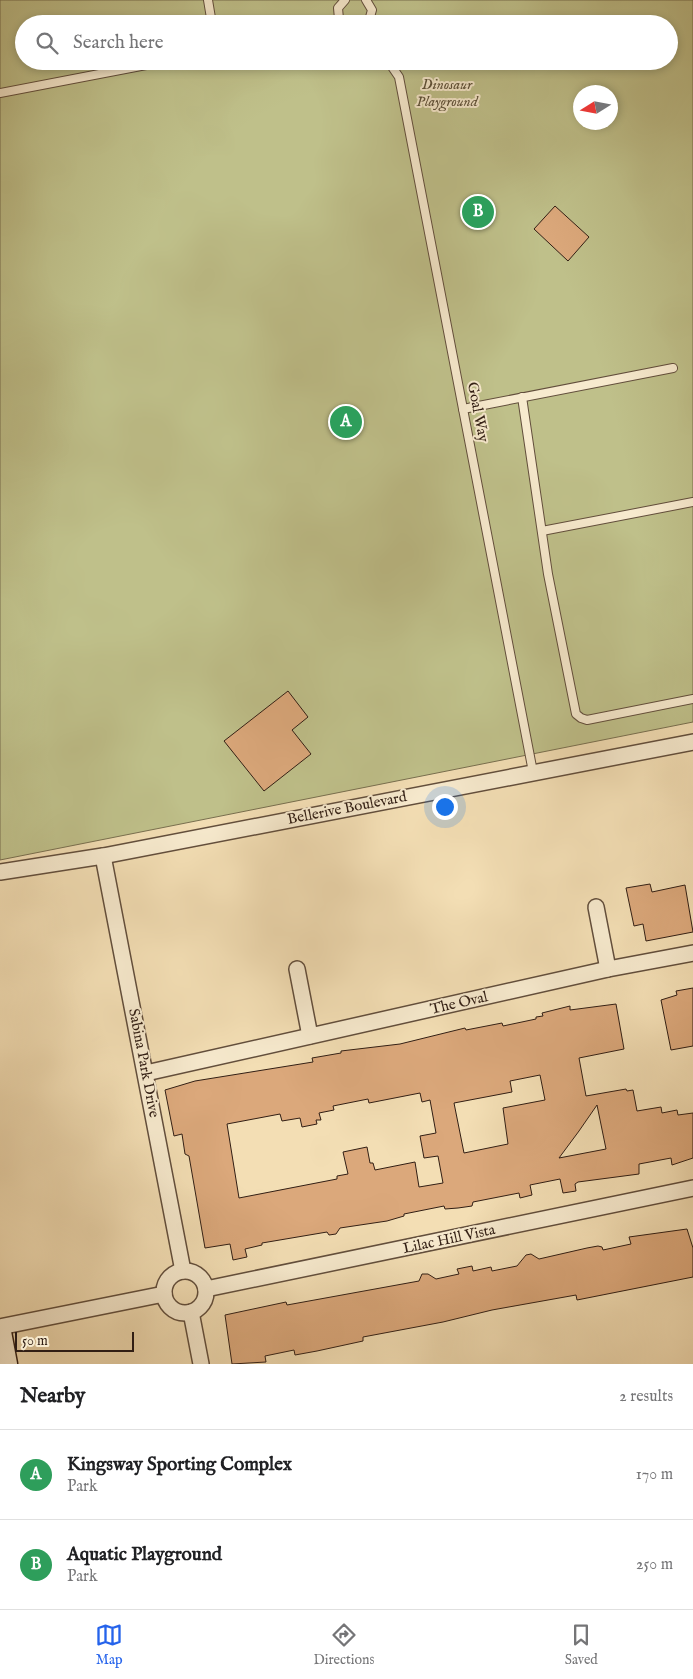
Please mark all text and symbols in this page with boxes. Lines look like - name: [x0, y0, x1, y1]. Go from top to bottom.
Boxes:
- search box: [15, 15, 678, 70]
- icon: search: [33, 29, 61, 57]
- text: Search here: [73, 31, 164, 55]
- park label: Dinosaur Playground: [416, 75, 479, 112]
- north arrow: [573, 85, 618, 130]
- pin: B: [462, 193, 494, 231]
- street label: Goal Way: [463, 380, 493, 444]
- pin: A: [330, 403, 362, 441]
- street label: Bellerive Boulevard: [286, 787, 409, 829]
- your location: [432, 794, 458, 820]
- street label: The Oval: [428, 987, 491, 1019]
- street label: Sabina Park Drive: [124, 1007, 164, 1119]
- street label: Lilac Hill Vista: [401, 1220, 497, 1258]
- scale bar: [15, 1329, 134, 1352]
- text: 50 m: [22, 1332, 48, 1350]
- text: Nearby: [20, 1383, 85, 1410]
- text: 2 results: [619, 1387, 673, 1407]
- text: Kingsway Sporting Complex: [67, 1453, 292, 1477]
- text: A: [31, 1465, 41, 1485]
- text: 170 m: [636, 1465, 673, 1485]
- text: Park: [67, 1477, 97, 1497]
- text: Aquatic Playground: [67, 1543, 222, 1567]
- text: B: [31, 1555, 41, 1575]
- text: 250 m: [636, 1555, 673, 1575]
- text: Park: [67, 1567, 97, 1587]
- tab: Map: [95, 1621, 123, 1669]
- tab: Directions: [313, 1621, 374, 1669]
- tab: Saved: [565, 1621, 598, 1669]

